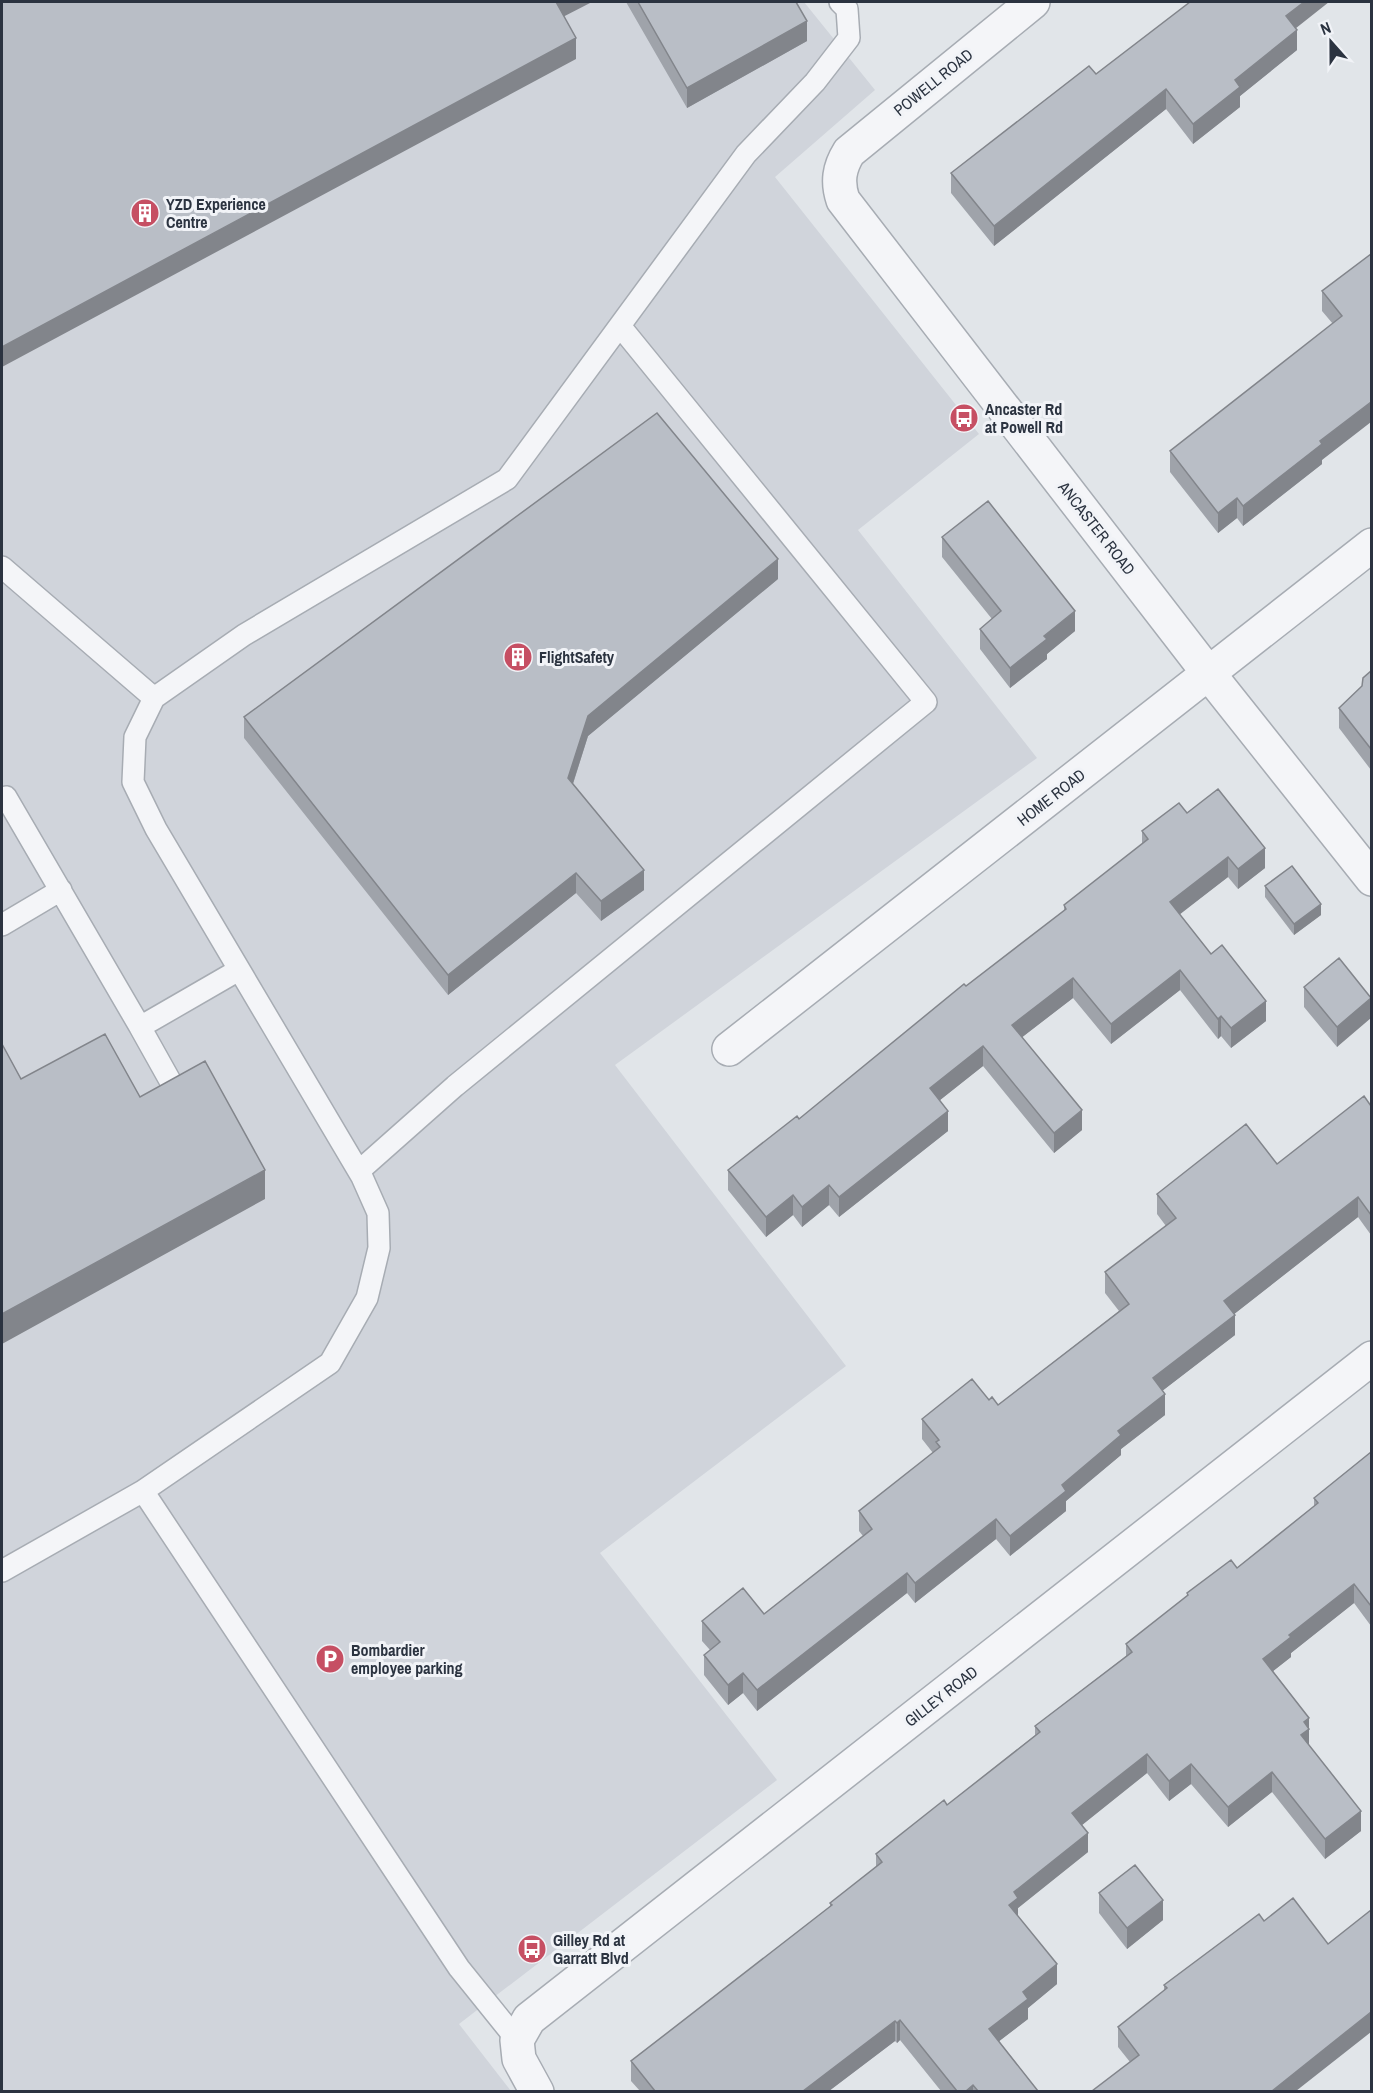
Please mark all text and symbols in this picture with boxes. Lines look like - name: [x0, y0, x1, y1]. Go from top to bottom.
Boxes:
- north arrow: [1301, 12, 1361, 72]
- text: N: [1317, 16, 1334, 40]
- street label: POWELL ROAD: [889, 43, 977, 121]
- place label: YZD Experience Centre: [166, 193, 266, 233]
- building icon: YZD Experience Centre: [129, 197, 161, 229]
- place label: Ancaster Rd at Powell Rd: [985, 398, 1063, 438]
- bus stop icon: Ancaster Rd at Powell Rd: [948, 402, 980, 434]
- street label: ANCASTER ROAD: [1053, 476, 1140, 579]
- building icon: FlightSafety: [502, 641, 534, 673]
- place label: FlightSafety: [539, 646, 615, 668]
- street label: HOME ROAD: [1012, 763, 1090, 831]
- place label: Bombardier employee parking: [351, 1639, 463, 1679]
- parking icon: Bombardier employee parking: [314, 1643, 346, 1675]
- street label: GILLEY ROAD: [900, 1660, 982, 1732]
- place label: Gilley Rd at Garratt Blvd: [553, 1929, 629, 1969]
- bus stop icon: Gilley Rd at Garratt Blvd: [516, 1933, 548, 1965]

